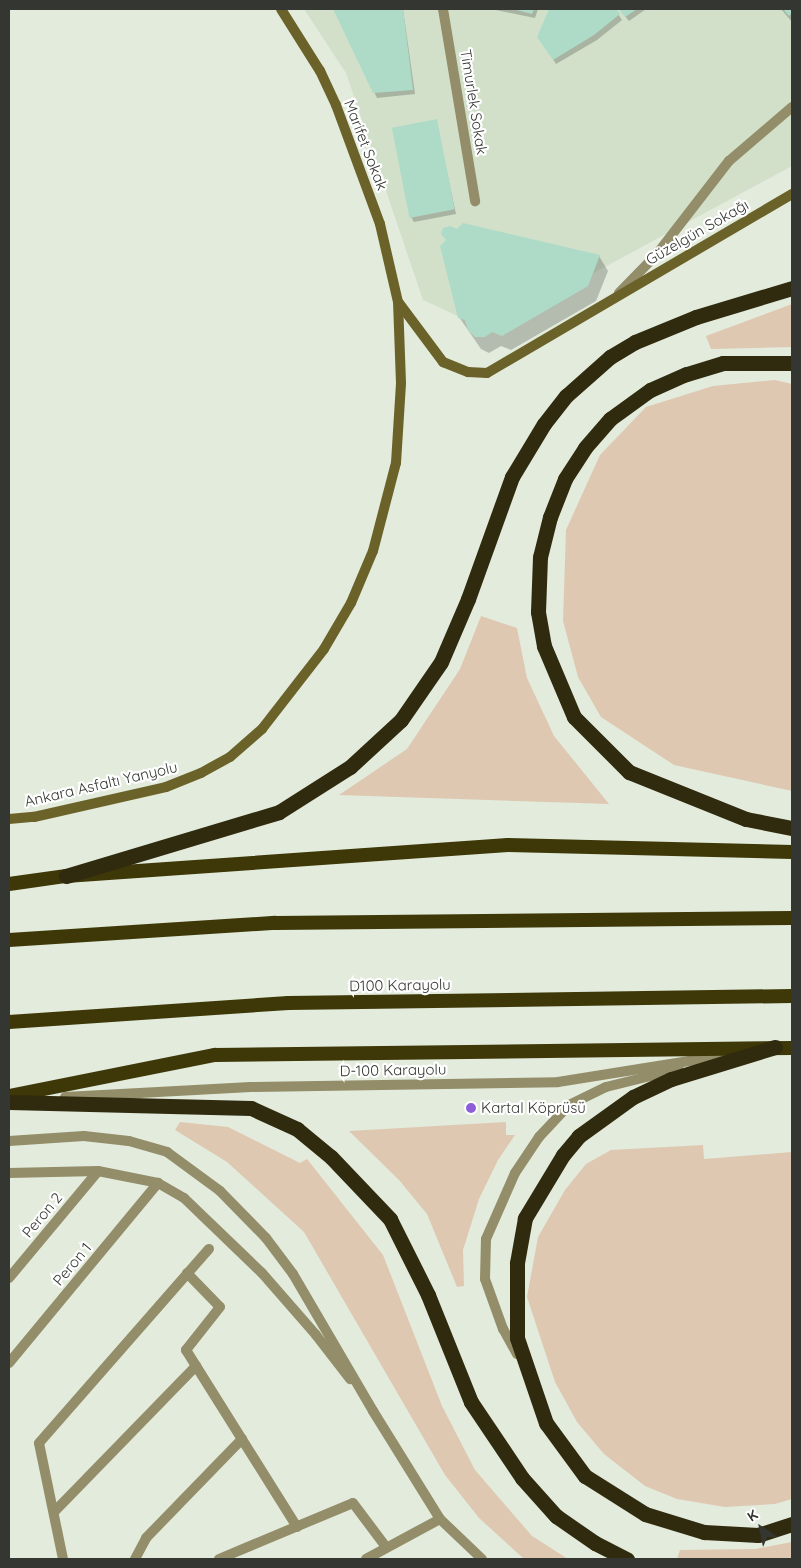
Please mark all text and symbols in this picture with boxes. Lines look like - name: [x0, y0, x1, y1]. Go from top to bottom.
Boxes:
- street label: Timurlek Sokak: [457, 48, 491, 156]
- street label: Marifet Sokak: [340, 97, 392, 193]
- street label: Güzelgün Sokağı: [643, 195, 751, 269]
- street label: Ankara Asfaltı Yanyolu: [23, 758, 179, 810]
- street label: D100 Karayolu: [349, 975, 451, 995]
- street label: D-100 Karayolu: [339, 1060, 447, 1080]
- place label: Kartal Köprüsü: [481, 1099, 586, 1117]
- marker: Kartal Köprüsü: [465, 1102, 477, 1114]
- street label: Peron 2: [18, 1189, 66, 1241]
- street label: Peron 1: [49, 1239, 95, 1289]
- north arrow: [736, 1503, 786, 1553]
- text: K: [744, 1506, 761, 1526]

